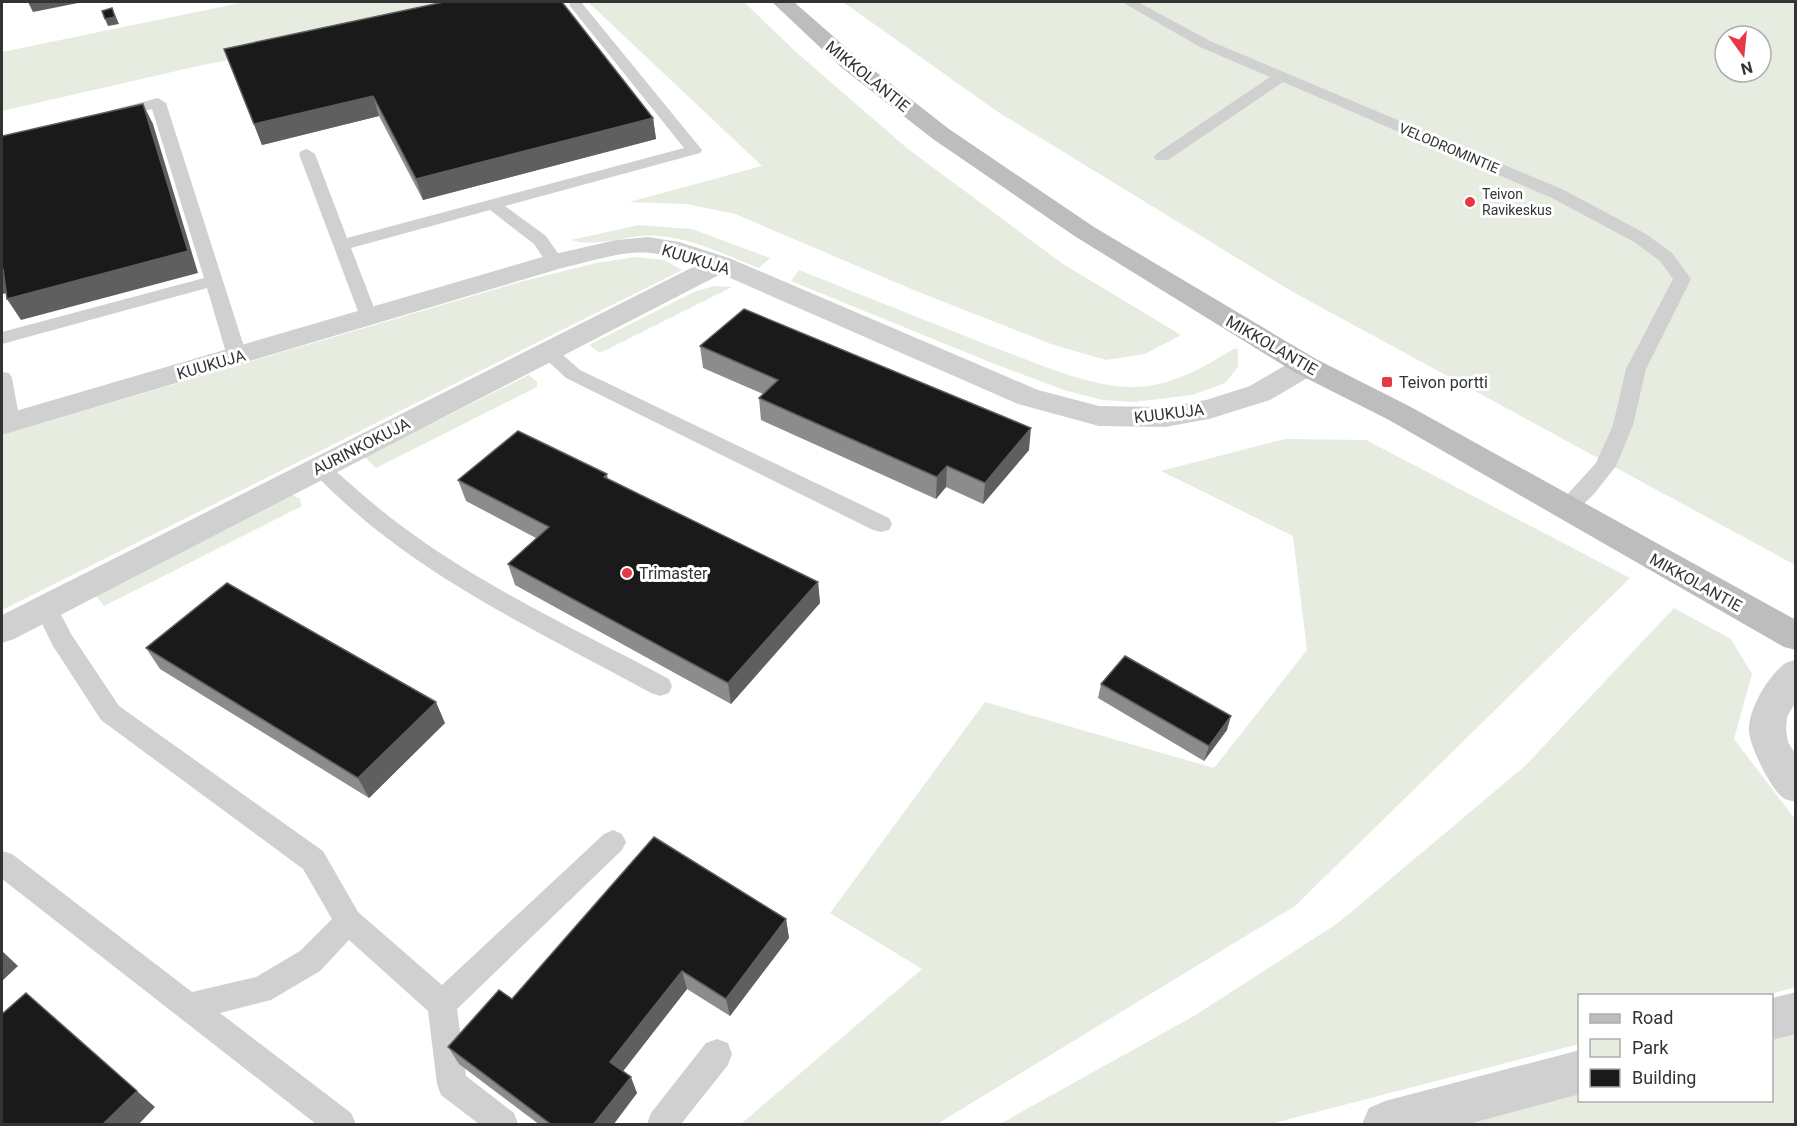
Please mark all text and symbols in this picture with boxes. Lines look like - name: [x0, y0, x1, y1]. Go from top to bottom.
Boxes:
- north arrow: [1713, 24, 1773, 84]
- street label: MIKKOLANTIE: [822, 37, 914, 116]
- text: N: [1739, 57, 1755, 79]
- street label: VELODROMINTIE: [1397, 120, 1501, 176]
- place label: Teivon Ravikeskus: [1482, 186, 1552, 218]
- marker: Teivon Ravikeskus: [1463, 195, 1477, 209]
- street label: KUUKUJA: [659, 240, 733, 279]
- street label: MIKKOLANTIE: [1223, 312, 1321, 379]
- street label: KUUKUJA: [175, 346, 248, 383]
- place label: Teivon portti: [1399, 373, 1488, 392]
- marker: Teivon portti: [1380, 375, 1394, 389]
- street label: KUUKUJA: [1133, 400, 1206, 427]
- street label: AURINKOKUJA: [309, 414, 414, 479]
- street label: MIKKOLANTIE: [1646, 549, 1745, 616]
- place label: Trimaster: [639, 564, 708, 583]
- marker: Trimaster: [620, 566, 634, 580]
- legend: [1578, 994, 1773, 1102]
- text: Road: [1632, 1007, 1673, 1028]
- text: Park: [1632, 1037, 1669, 1058]
- text: Building: [1632, 1067, 1696, 1088]

